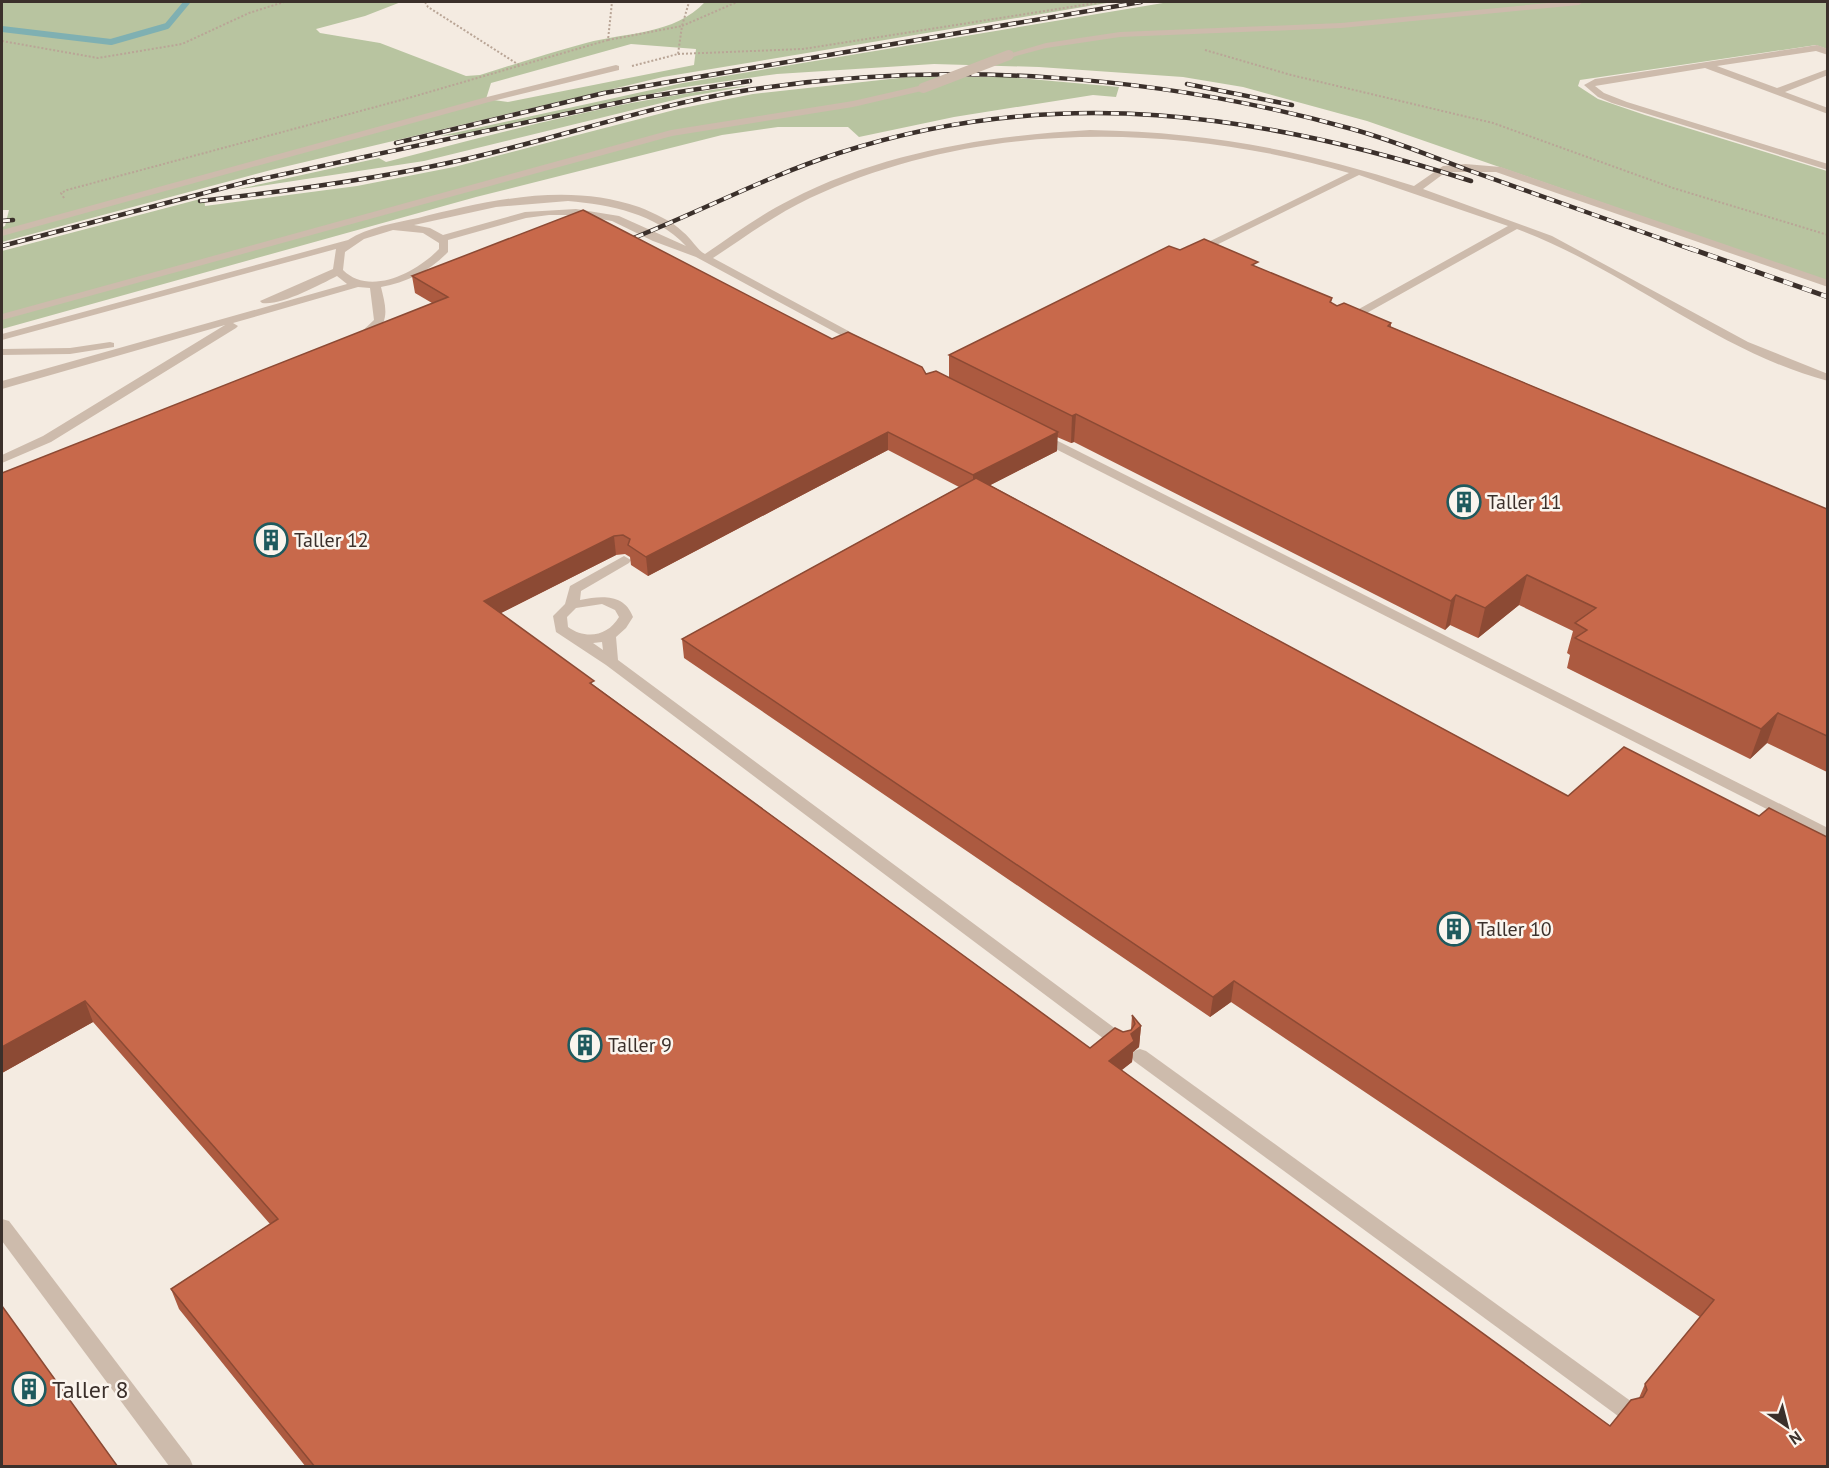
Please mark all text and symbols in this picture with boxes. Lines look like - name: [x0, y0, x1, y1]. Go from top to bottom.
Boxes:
- building icon: Taller 11: [1446, 484, 1482, 520]
- place label: Taller 11: [1487, 489, 1562, 515]
- building icon: Taller 12: [253, 522, 289, 558]
- place label: Taller 12: [294, 527, 369, 553]
- building icon: Taller 10: [1436, 911, 1472, 947]
- place label: Taller 10: [1477, 916, 1552, 942]
- building icon: Taller 9: [567, 1027, 603, 1063]
- place label: Taller 9: [608, 1032, 672, 1058]
- building icon: Taller 8: [11, 1371, 47, 1407]
- place label: Taller 8: [52, 1374, 129, 1405]
- north arrow: [1757, 1396, 1817, 1456]
- text: N: [1786, 1427, 1806, 1449]

